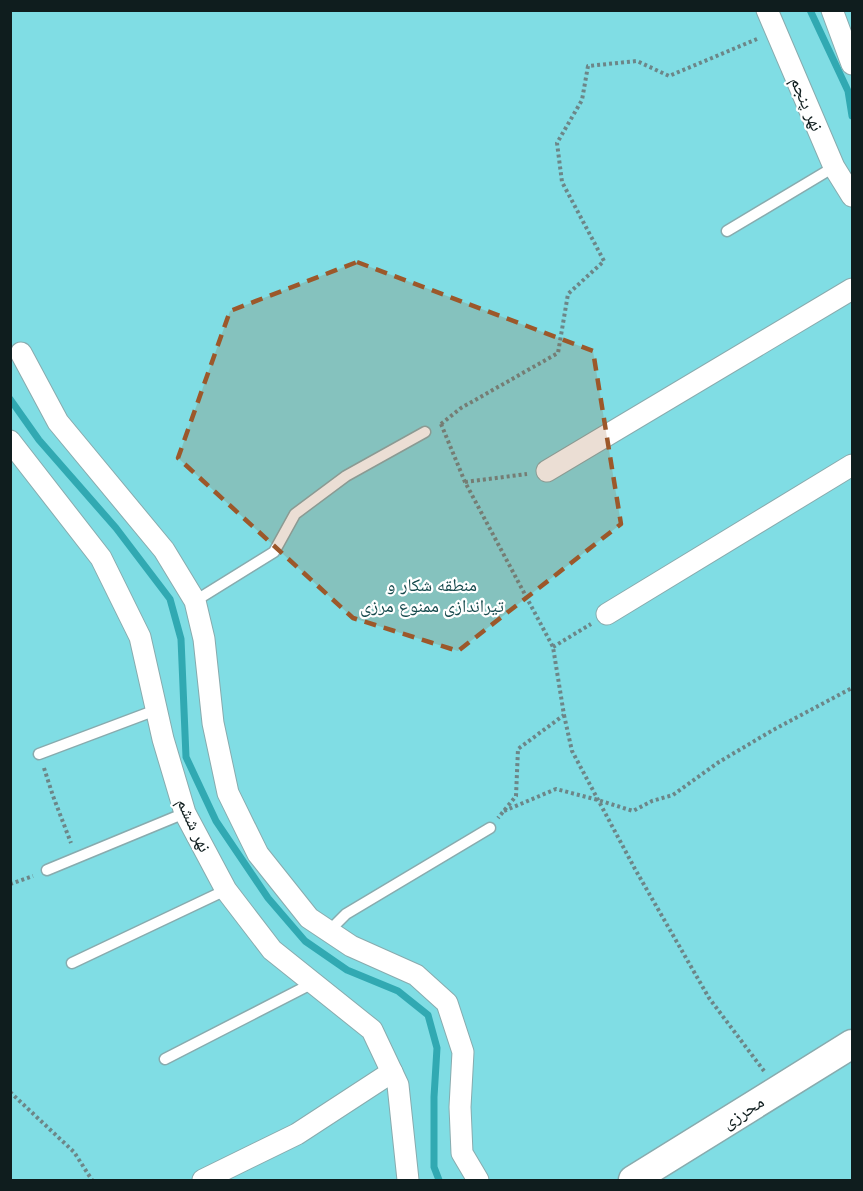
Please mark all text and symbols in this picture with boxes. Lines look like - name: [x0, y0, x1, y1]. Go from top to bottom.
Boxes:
- street label: نهر پنجم: [785, 74, 827, 135]
- park label: منطقه شکار و تیراندازی ممنوع مرزی: [360, 575, 504, 617]
- street label: نهر ششم: [171, 795, 215, 856]
- street label: محرزی: [718, 1091, 768, 1133]

